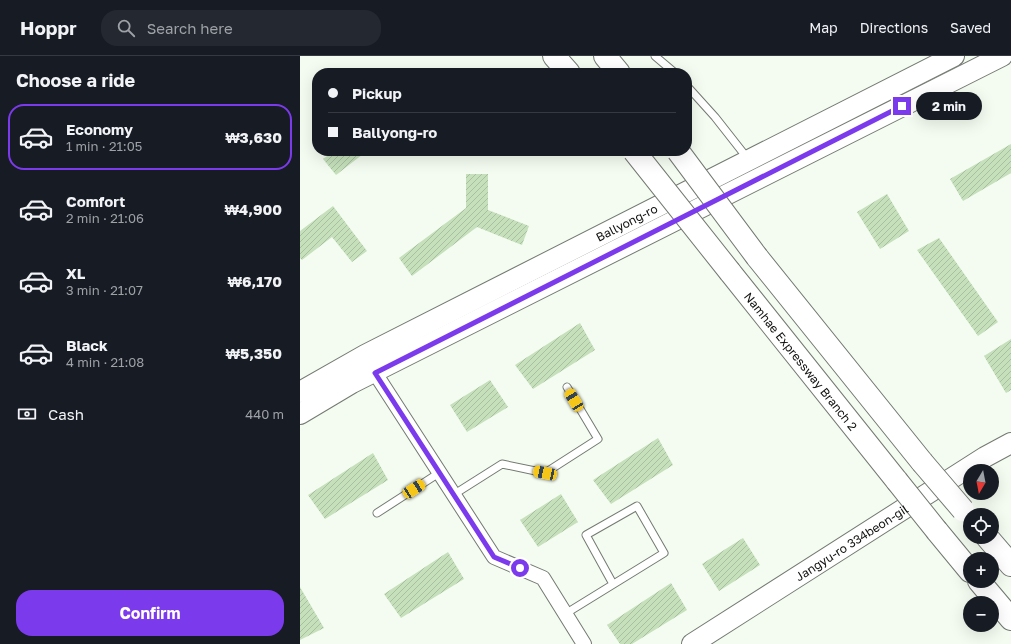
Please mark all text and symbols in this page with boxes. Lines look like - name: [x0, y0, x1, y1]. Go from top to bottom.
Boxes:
- search box: [101, 10, 381, 46]
- text: Hoppr: [20, 16, 77, 39]
- icon: search: [115, 17, 137, 39]
- text: Search here: [147, 19, 233, 37]
- text: Map: [809, 19, 838, 36]
- text: Directions: [860, 19, 928, 36]
- text: Saved: [950, 19, 991, 36]
- text: Choose a ride: [16, 69, 135, 91]
- text: Pickup: [352, 84, 402, 102]
- callout: 2 min: [916, 92, 982, 120]
- route end: [893, 97, 911, 115]
- text: 2 min: [932, 98, 966, 114]
- icon: car: [18, 119, 54, 155]
- text: Economy: [66, 120, 133, 138]
- text: Ballyong-ro: [352, 123, 437, 141]
- text: ₩3,630: [225, 128, 282, 146]
- text: 1 min · 21:05: [66, 138, 142, 154]
- icon: car: [18, 191, 54, 227]
- text: Comfort: [66, 192, 125, 210]
- text: ₩4,900: [225, 200, 282, 218]
- street label: Ballyong-ro: [593, 200, 660, 244]
- text: 2 min · 21:06: [66, 210, 144, 226]
- icon: car: [18, 263, 54, 299]
- text: XL: [66, 264, 85, 282]
- text: ₩6,170: [228, 272, 282, 290]
- text: 3 min · 21:07: [66, 282, 143, 298]
- street label: Namhae Expressway Branch 2: [741, 289, 861, 433]
- icon: car: [18, 335, 54, 371]
- text: Black: [66, 336, 108, 354]
- text: ₩5,350: [226, 344, 282, 362]
- text: 4 min · 21:08: [66, 354, 144, 370]
- car: [563, 387, 585, 413]
- icon: cash: [16, 403, 38, 425]
- text: Cash: [48, 405, 84, 423]
- text: 440 m: [245, 406, 284, 422]
- north arrow: [963, 464, 999, 500]
- map controls: [963, 464, 999, 632]
- car: [532, 465, 558, 481]
- car: [401, 477, 427, 501]
- street label: Jangyu-ro 334beon-gil: [792, 501, 911, 584]
- button: locate: [963, 508, 999, 544]
- button: +: [963, 552, 999, 588]
- route start: [511, 559, 529, 577]
- button: Confirm: [16, 590, 284, 636]
- button: −: [963, 596, 999, 632]

